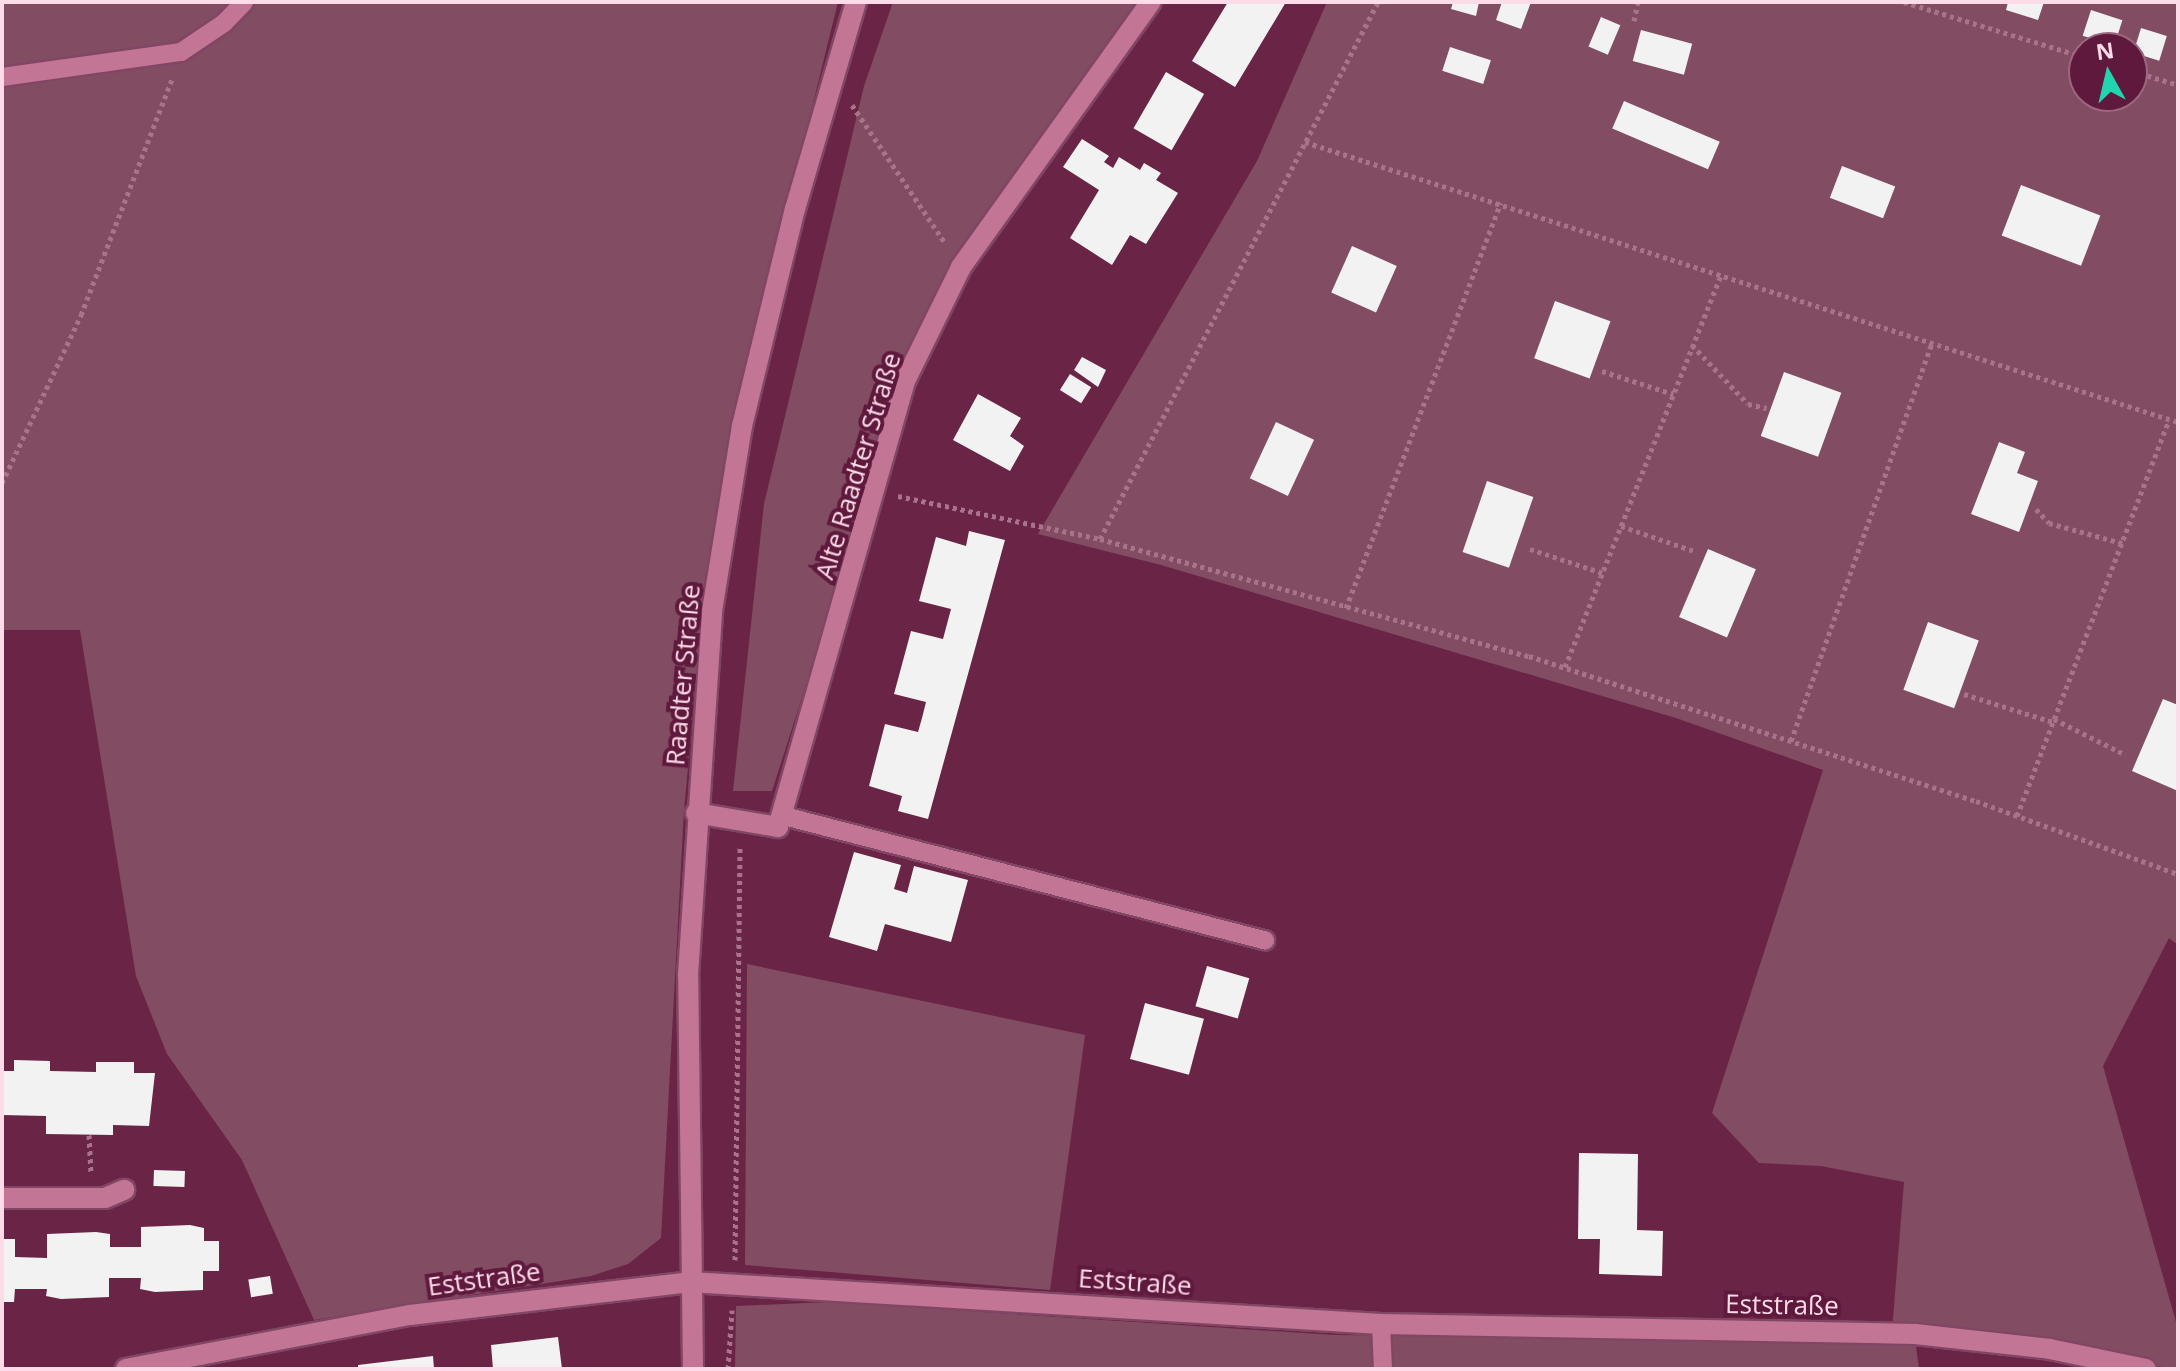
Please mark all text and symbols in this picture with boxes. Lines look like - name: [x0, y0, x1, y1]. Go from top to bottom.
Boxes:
- north arrow: [2068, 32, 2148, 112]
- text: N: [2094, 34, 2116, 66]
- street label: Alte Raadter Straße: [809, 349, 907, 583]
- street label: Raadter Straße: [660, 583, 706, 767]
- street label: Eststraße: [426, 1256, 542, 1302]
- street label: Eststraße: [1077, 1262, 1193, 1302]
- street label: Eststraße: [1725, 1288, 1839, 1322]

